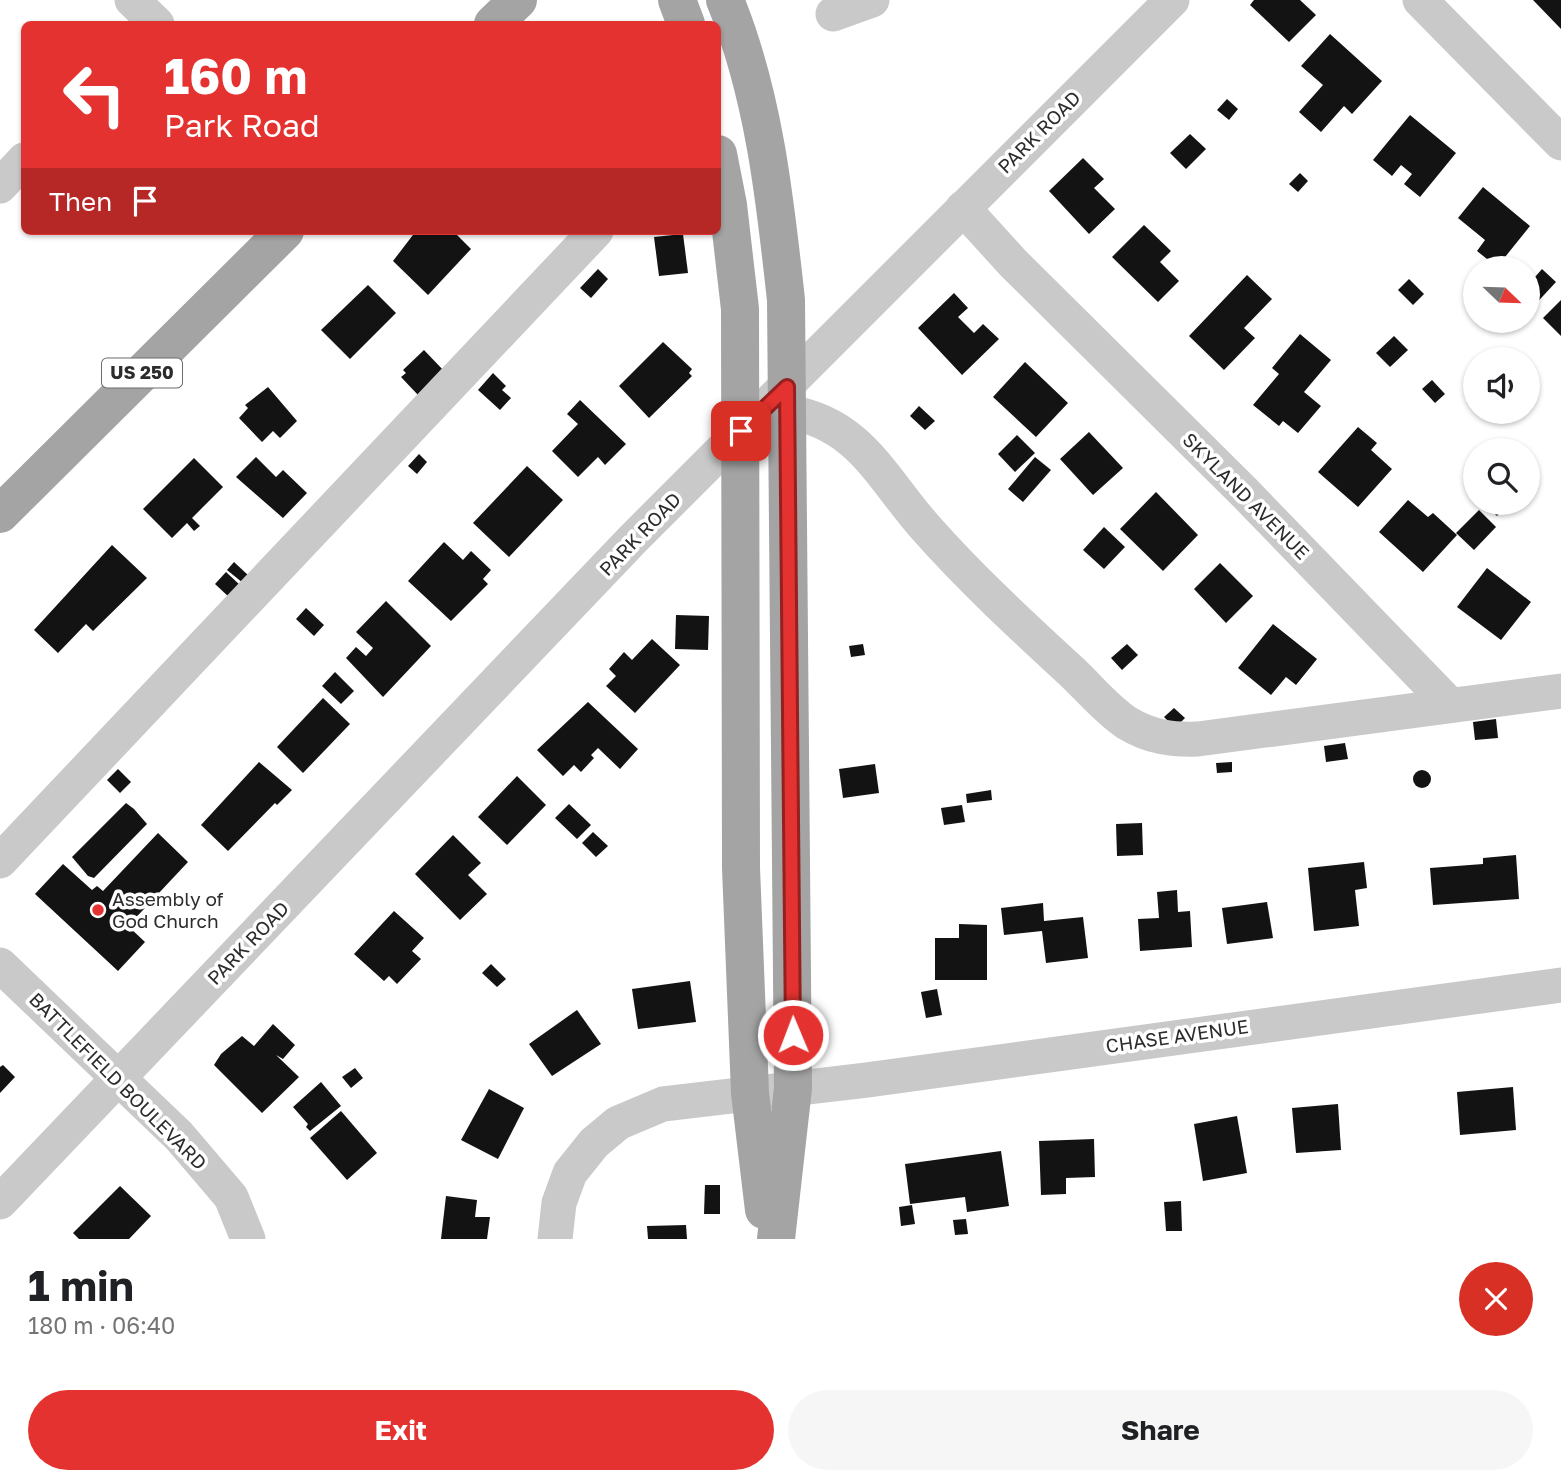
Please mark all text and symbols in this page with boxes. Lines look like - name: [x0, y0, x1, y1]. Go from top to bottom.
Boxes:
- text: 160 m: [164, 46, 307, 105]
- icon: left: [49, 49, 140, 140]
- street label: PARK ROAD: [993, 86, 1085, 178]
- text: Park Road: [164, 106, 320, 144]
- icon: arrive: [126, 182, 164, 220]
- text: Then: [49, 186, 112, 217]
- north arrow: [1463, 256, 1540, 332]
- map controls: [1463, 256, 1540, 515]
- button: sound: [1463, 347, 1540, 424]
- road number: US 250: [102, 358, 182, 388]
- pin: [711, 401, 771, 461]
- icon: arrive: [722, 412, 760, 450]
- street label: SKYLAND AVENUE: [1178, 428, 1314, 564]
- button: search: [1463, 438, 1540, 515]
- street label: PARK ROAD: [594, 487, 685, 580]
- place label: Assembly of God Church: [112, 887, 224, 932]
- street label: PARK ROAD: [202, 896, 293, 989]
- marker: Assembly of God Church: [90, 902, 106, 918]
- street label: BATTLEFIELD BOULEVARD: [25, 987, 212, 1174]
- position arrow: [756, 998, 830, 1072]
- street label: CHASE AVENUE: [1104, 1014, 1250, 1057]
- text: 1 min: [28, 1260, 134, 1310]
- button: close: [1459, 1262, 1533, 1336]
- text: 180 m · 06:40: [28, 1311, 175, 1339]
- button: Exit: [28, 1390, 774, 1470]
- button: Share: [788, 1390, 1533, 1470]

